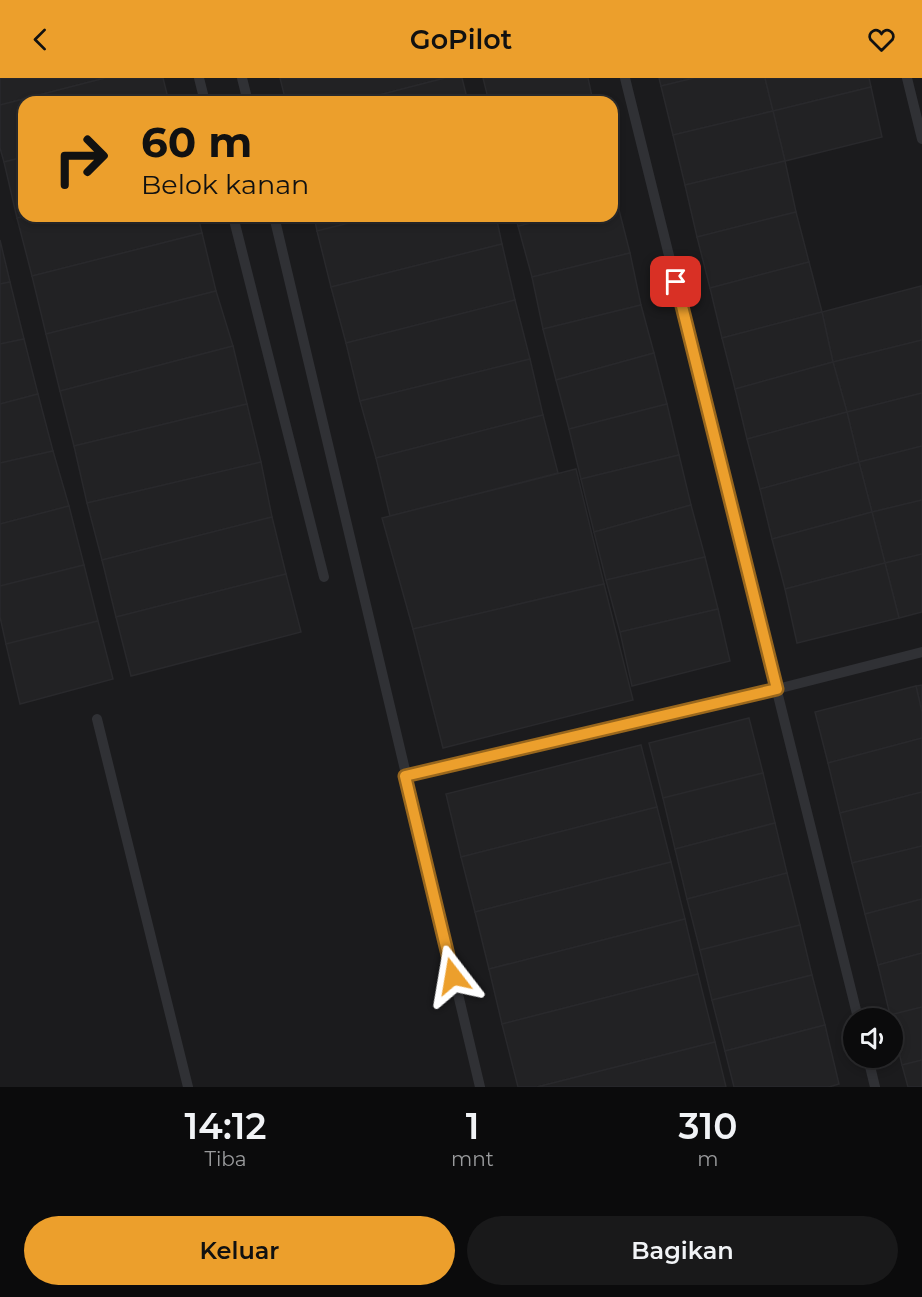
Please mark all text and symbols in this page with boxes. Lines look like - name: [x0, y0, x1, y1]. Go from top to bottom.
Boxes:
- icon: back: [24, 23, 57, 56]
- text: GoPilot: [410, 23, 512, 56]
- icon: heart: [865, 23, 898, 56]
- text: 60 m: [141, 116, 252, 168]
- icon: right: [42, 120, 120, 198]
- text: Belok kanan: [141, 168, 309, 201]
- pin: [650, 256, 701, 307]
- icon: arrive: [659, 265, 692, 298]
- position arrow: [421, 944, 485, 1008]
- map controls: [843, 1008, 903, 1068]
- button: sound: [843, 1008, 903, 1068]
- text: 14:12: [185, 1104, 266, 1148]
- text: 1: [466, 1104, 479, 1148]
- text: 310: [679, 1104, 737, 1148]
- text: Tiba: [204, 1147, 247, 1171]
- text: mnt: [451, 1147, 494, 1171]
- text: m: [697, 1147, 719, 1171]
- button: Keluar: [24, 1216, 455, 1285]
- button: Bagikan: [467, 1216, 898, 1285]

